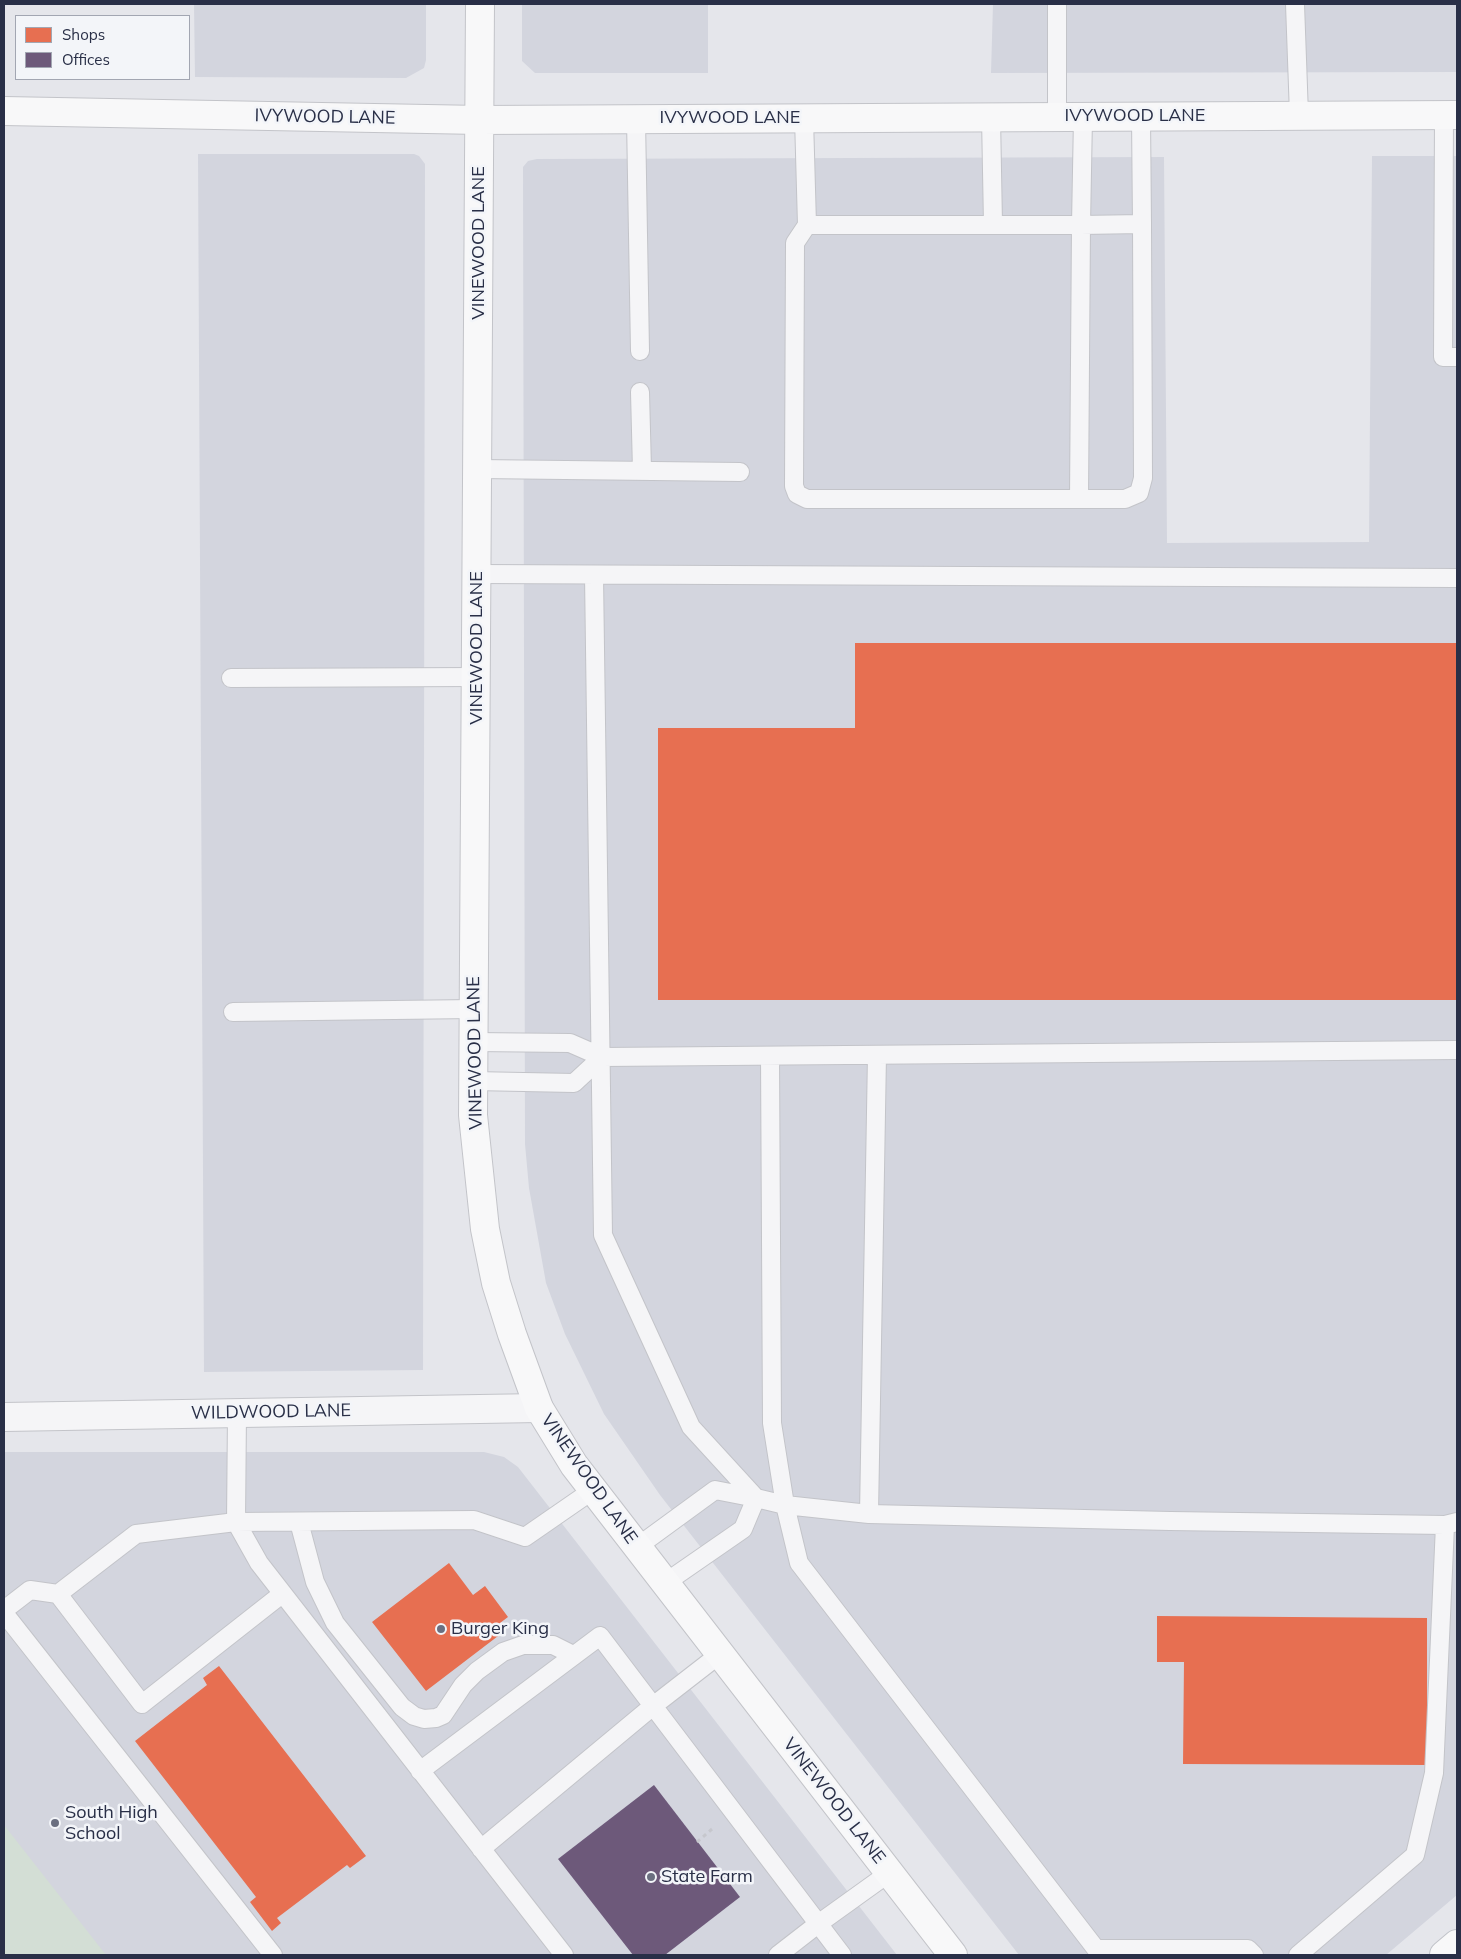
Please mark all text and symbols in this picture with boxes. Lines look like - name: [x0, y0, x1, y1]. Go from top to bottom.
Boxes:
- legend: [15, 15, 190, 80]
- text: Shops: [62, 25, 105, 44]
- text: Offices: [62, 50, 110, 69]
- street label: IVYWOOD LANE: [254, 105, 396, 129]
- street label: IVYWOOD LANE: [1065, 105, 1205, 127]
- street label: IVYWOOD LANE: [660, 107, 800, 129]
- street label: VINEWOOD LANE: [468, 166, 490, 320]
- street label: VINEWOOD LANE: [466, 571, 488, 725]
- street label: VINEWOOD LANE: [463, 976, 487, 1130]
- street label: WILDWOOD LANE: [191, 1400, 351, 1424]
- street label: VINEWOOD LANE: [536, 1410, 642, 1548]
- place label: Burger King: [451, 1618, 549, 1640]
- marker: Burger King: [435, 1623, 447, 1635]
- street label: VINEWOOD LANE: [778, 1734, 890, 1868]
- place label: South High School: [65, 1802, 158, 1845]
- marker: South High School: [49, 1817, 61, 1829]
- place label: State Farm: [661, 1866, 753, 1888]
- marker: State Farm: [645, 1871, 657, 1883]

